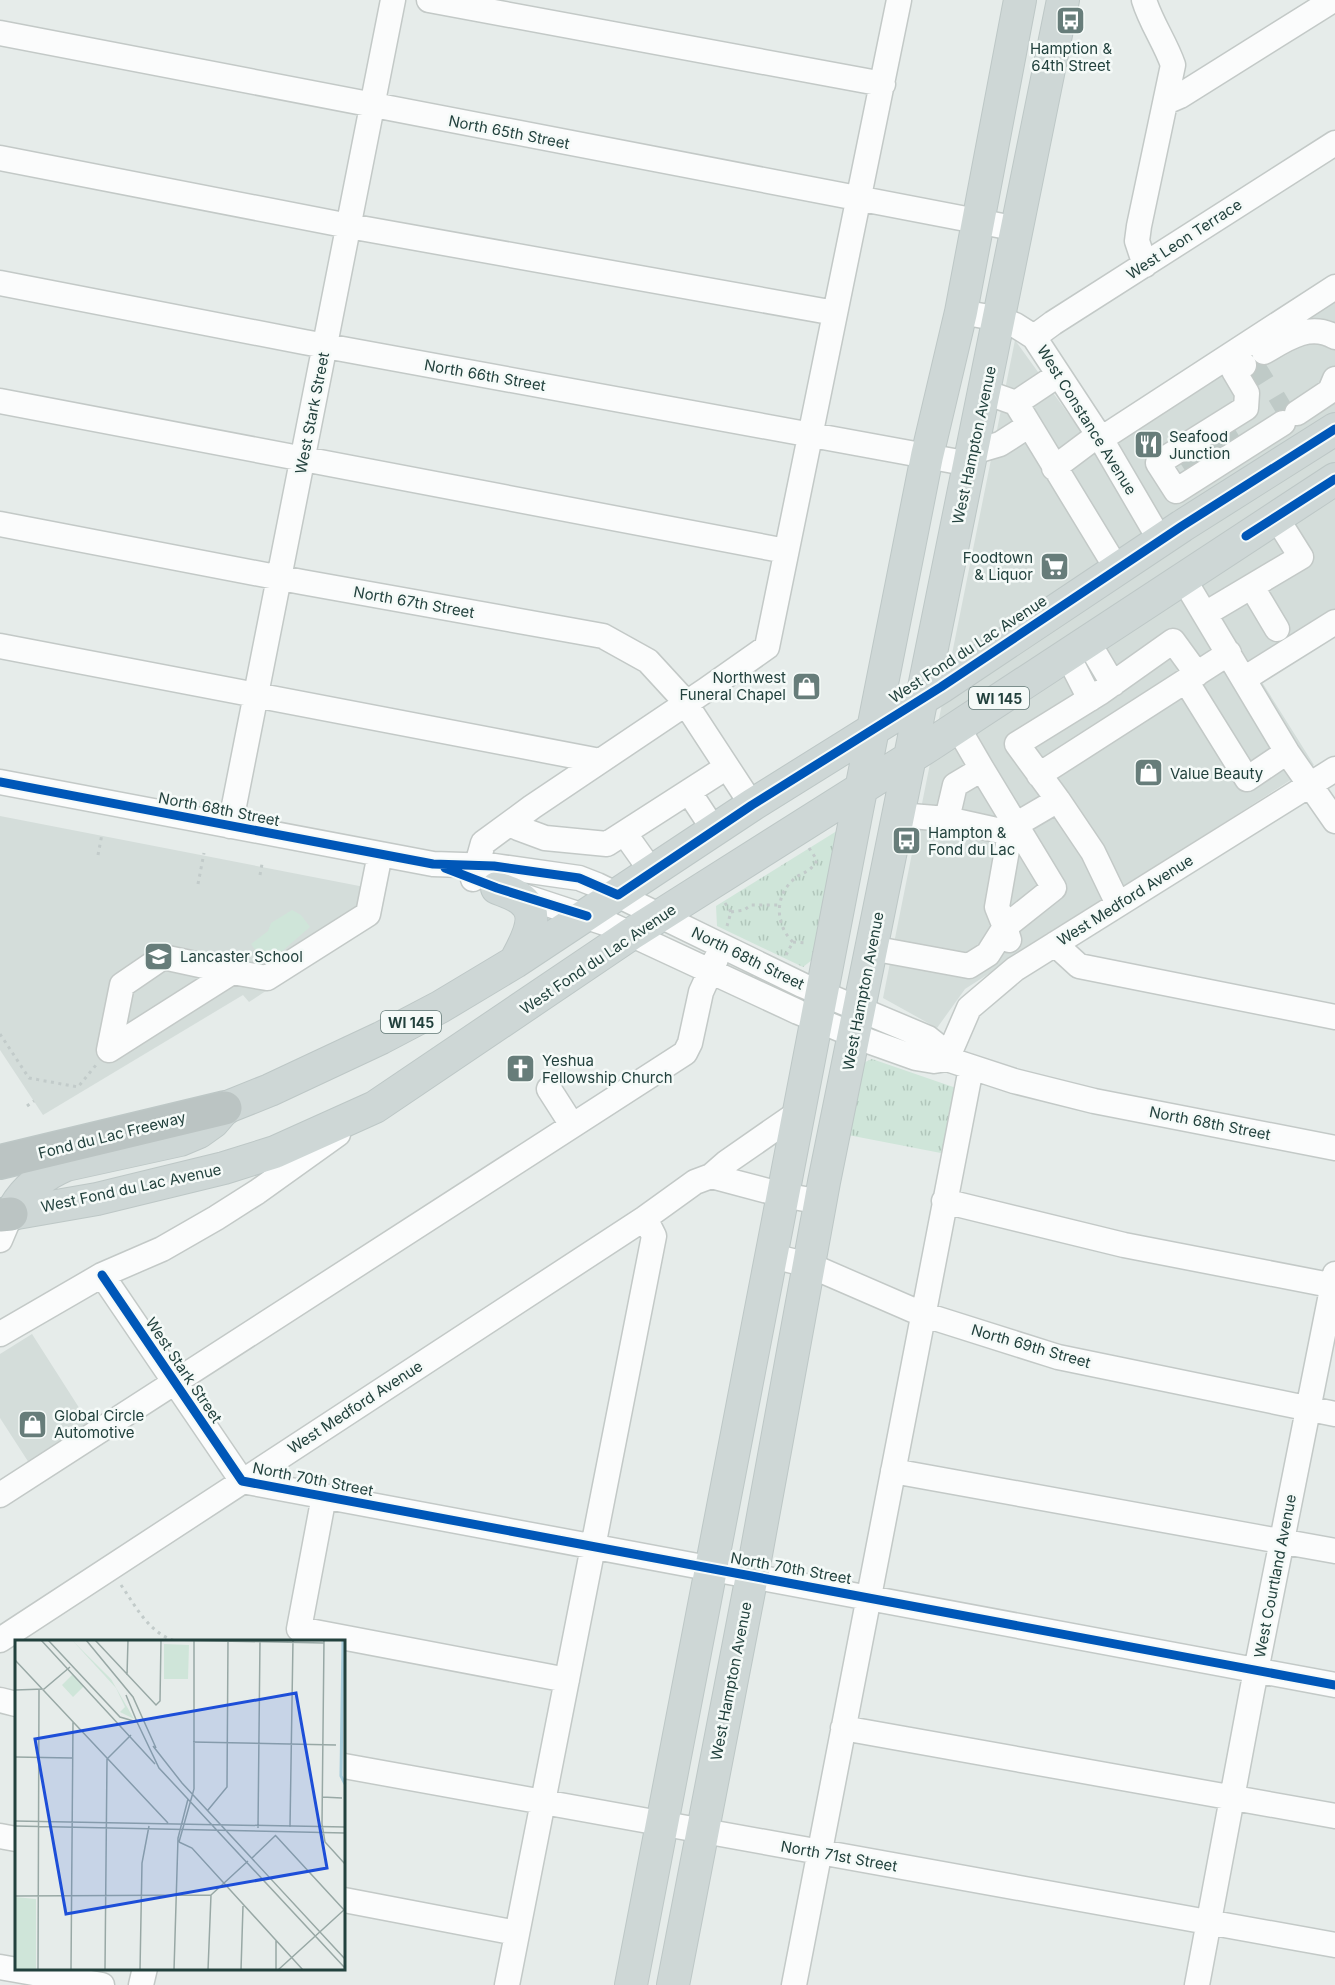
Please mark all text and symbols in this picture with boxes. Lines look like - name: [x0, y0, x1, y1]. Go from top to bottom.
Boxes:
- bus stop icon: Hamption & 64th Street: [1055, 5, 1087, 37]
- place label: Hamption & 64th Street: [1030, 39, 1112, 75]
- street label: North 65th Street: [447, 111, 571, 153]
- street label: West Leon Terrace: [1123, 195, 1245, 283]
- street label: West Constance Avenue: [1033, 342, 1141, 498]
- street label: West Stark Street: [291, 350, 333, 475]
- street label: North 66th Street: [423, 355, 547, 395]
- street label: West Hampton Avenue: [948, 364, 1000, 526]
- place label: Seafood Junction: [1169, 427, 1230, 463]
- restaurant icon: Seafood Junction: [1132, 429, 1164, 461]
- place label: Foodtown & Liquor: [963, 548, 1033, 584]
- supermarket icon: Foodtown & Liquor: [1038, 550, 1070, 582]
- street label: North 67th Street: [352, 582, 476, 622]
- street label: West Fond du Lac Avenue: [886, 591, 1050, 707]
- place label: Northwest Funeral Chapel: [679, 668, 786, 704]
- shop icon: Northwest Funeral Chapel: [791, 670, 823, 702]
- road number: WI 145: [969, 687, 1029, 709]
- shop icon: Value Beauty: [1133, 757, 1165, 789]
- place label: Value Beauty: [1170, 764, 1264, 783]
- street label: North 68th Street: [157, 788, 281, 830]
- place label: Hampton & Fond du Lac: [928, 823, 1015, 859]
- bus stop icon: Hampton & Fond du Lac: [891, 825, 923, 857]
- street label: West Medford Avenue: [1053, 850, 1197, 950]
- street label: West Fond du Lac Avenue: [516, 900, 680, 1018]
- street label: West Hampton Avenue: [838, 910, 888, 1072]
- street label: North 68th Street: [689, 922, 808, 994]
- school or university icon: Lancaster School: [143, 940, 175, 972]
- place label: Lancaster School: [180, 947, 303, 966]
- road number: WI 145: [381, 1011, 441, 1033]
- place label: Yeshua Fellowship Church: [542, 1051, 673, 1087]
- church icon: Yeshua Fellowship Church: [505, 1053, 537, 1085]
- street label: North 68th Street: [1148, 1102, 1272, 1144]
- street label: Fond du Lac Freeway: [36, 1107, 188, 1163]
- street label: West Fond du Lac Avenue: [39, 1160, 223, 1216]
- street label: West Stark Street: [142, 1313, 226, 1427]
- street label: North 69th Street: [969, 1320, 1093, 1372]
- street label: West Medford Avenue: [284, 1356, 426, 1458]
- place label: Global Circle Automotive: [54, 1406, 144, 1442]
- shop icon: Global Circle Automotive: [17, 1408, 49, 1440]
- street label: North 70th Street: [251, 1458, 375, 1500]
- street label: West Courtland Avenue: [1250, 1492, 1300, 1660]
- street label: North 70th Street: [729, 1548, 853, 1588]
- street label: West Hampton Avenue: [706, 1600, 756, 1762]
- inset map: [15, 1640, 345, 1970]
- street label: North 71st Street: [779, 1836, 899, 1876]

